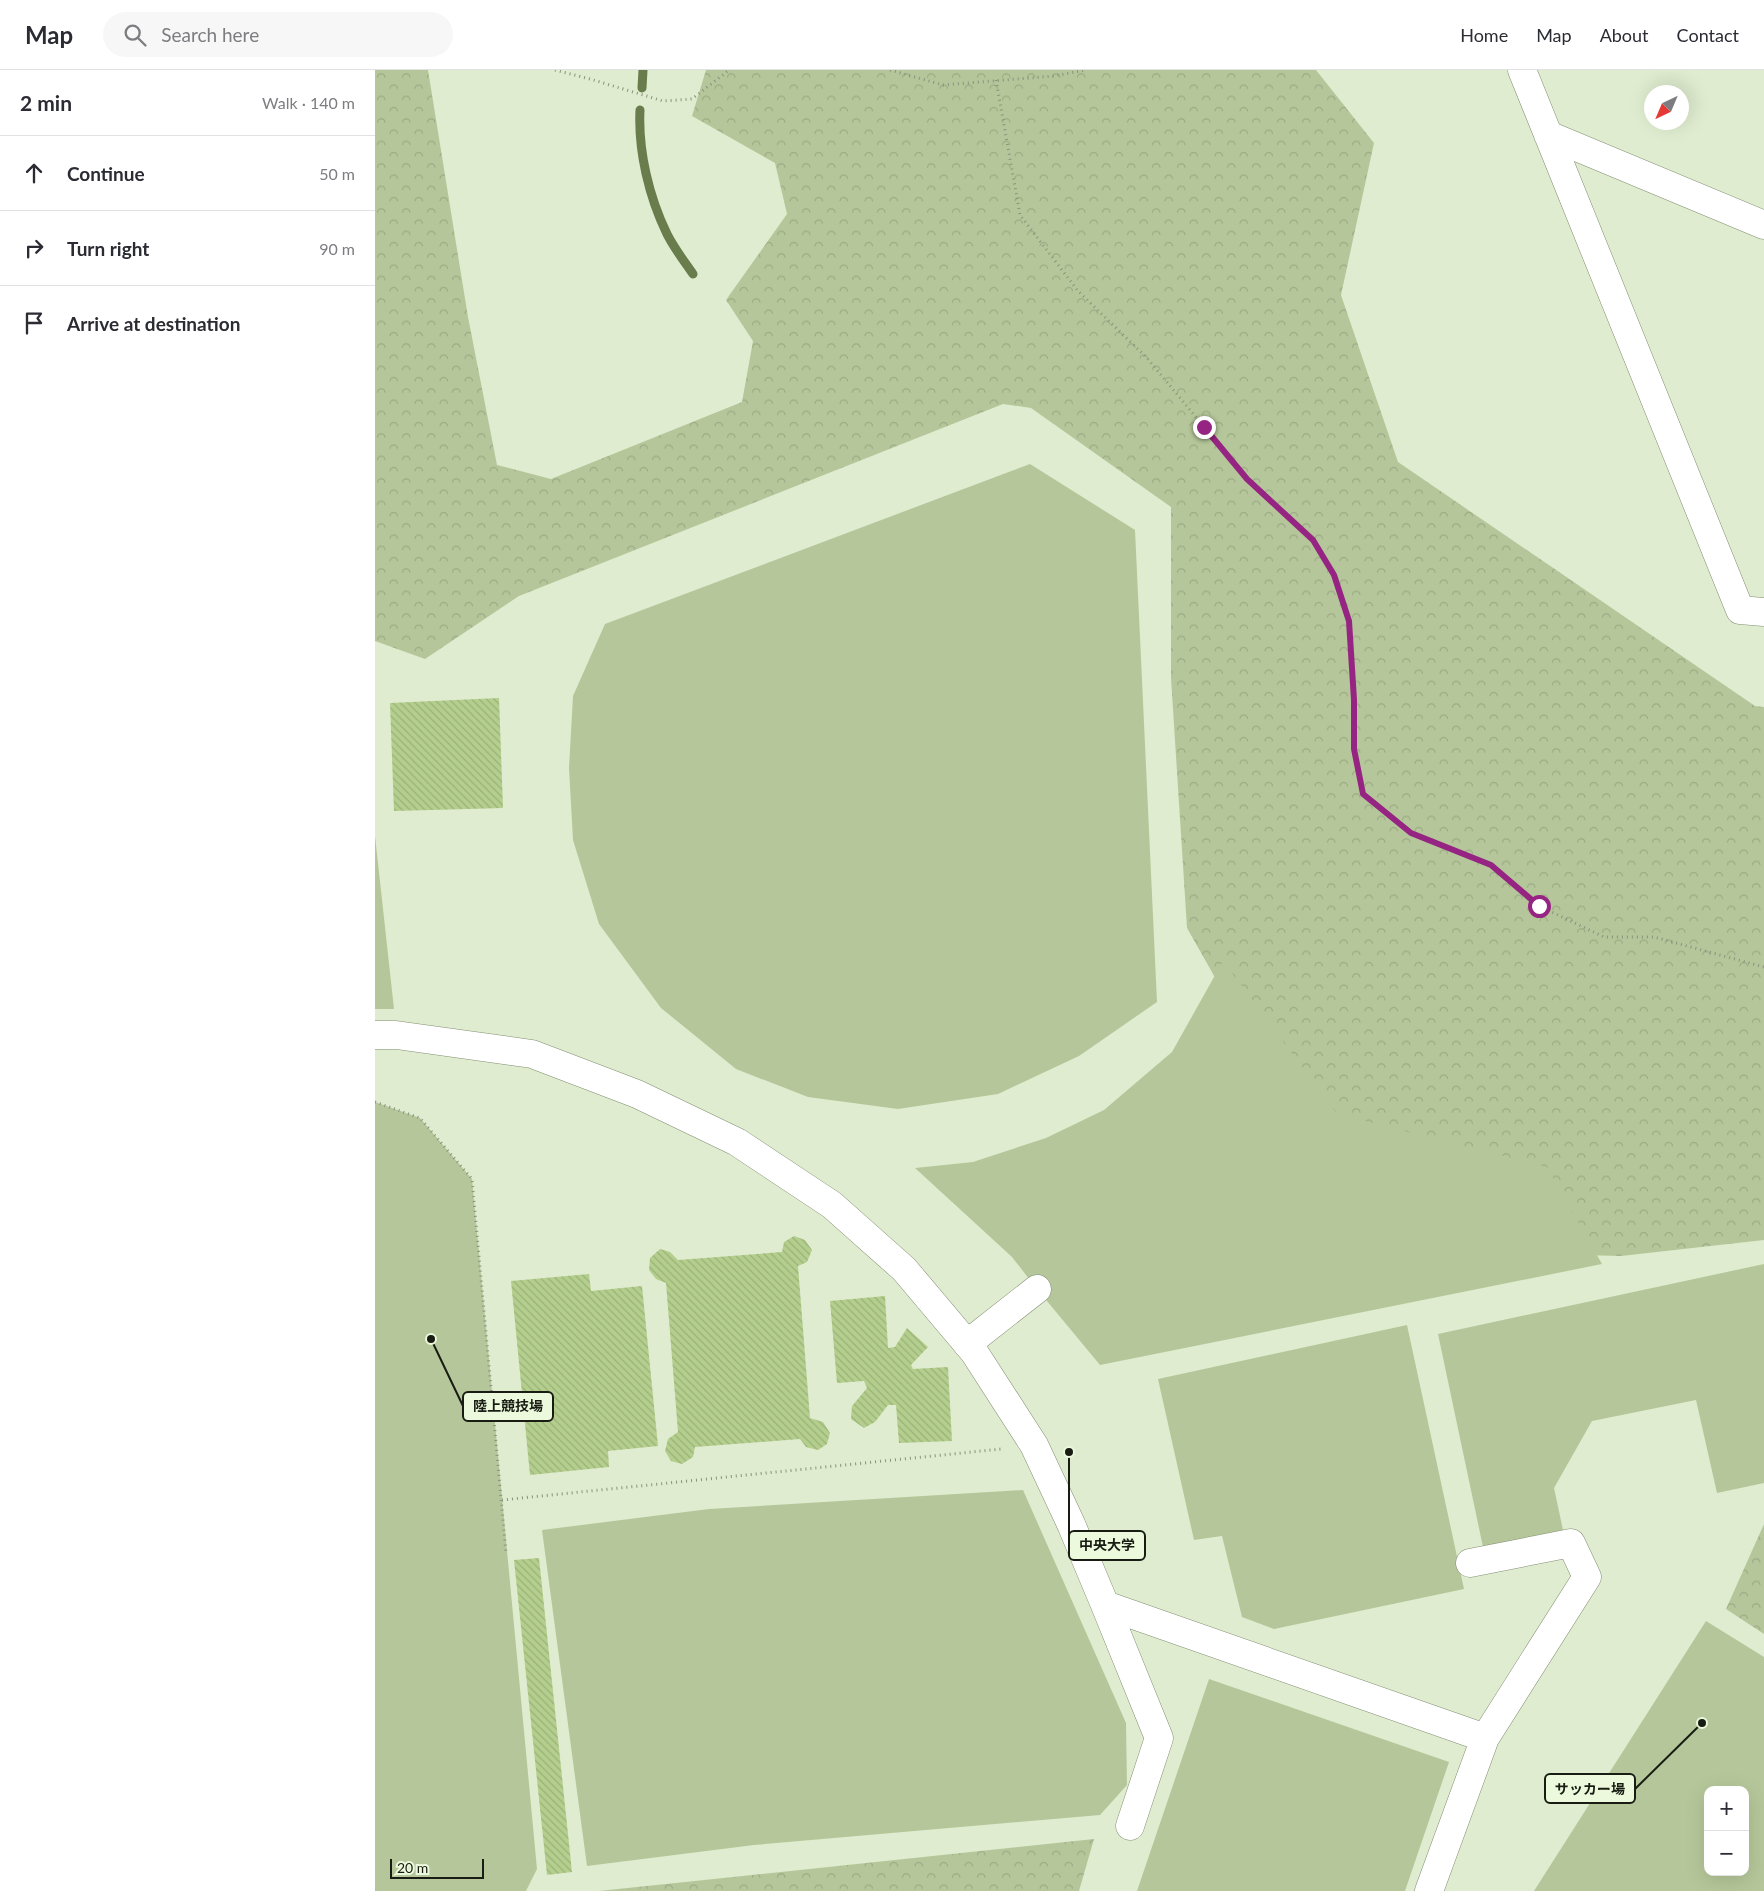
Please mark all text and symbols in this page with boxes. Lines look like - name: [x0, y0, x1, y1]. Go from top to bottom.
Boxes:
- search box: [103, 12, 453, 57]
- text: Map: [25, 20, 73, 49]
- icon: search: [121, 21, 149, 49]
- text: Search here: [161, 23, 259, 46]
- text: Home: [1460, 24, 1508, 46]
- text: Map: [1536, 24, 1572, 46]
- text: About: [1600, 24, 1649, 46]
- text: Contact: [1677, 24, 1739, 46]
- north arrow: [1644, 85, 1689, 130]
- text: 2 min: [20, 90, 72, 115]
- text: Walk · 140 m: [262, 93, 355, 112]
- icon: ahead: [20, 159, 48, 187]
- text: Continue: [67, 162, 145, 185]
- text: 50 m: [319, 164, 355, 183]
- icon: right: [20, 234, 48, 262]
- text: Turn right: [67, 237, 149, 260]
- text: 90 m: [319, 239, 355, 258]
- icon: arrive: [20, 309, 48, 337]
- text: Arrive at destination: [67, 312, 240, 335]
- route end: [1193, 416, 1216, 439]
- route start: [1528, 895, 1551, 918]
- callout: 陸上競技場: [463, 1392, 553, 1421]
- text: 陸上競技場: [473, 1397, 543, 1414]
- callout: 中央大学: [1069, 1531, 1145, 1560]
- text: 中央大学: [1079, 1536, 1135, 1553]
- callout: サッカー場: [1545, 1774, 1635, 1803]
- text: サッカー場: [1555, 1780, 1625, 1797]
- map controls: [1704, 1786, 1749, 1876]
- button: +: [1704, 1786, 1749, 1831]
- button: −: [1704, 1831, 1749, 1876]
- scale bar: [390, 1856, 484, 1879]
- text: 20 m: [397, 1859, 428, 1876]

